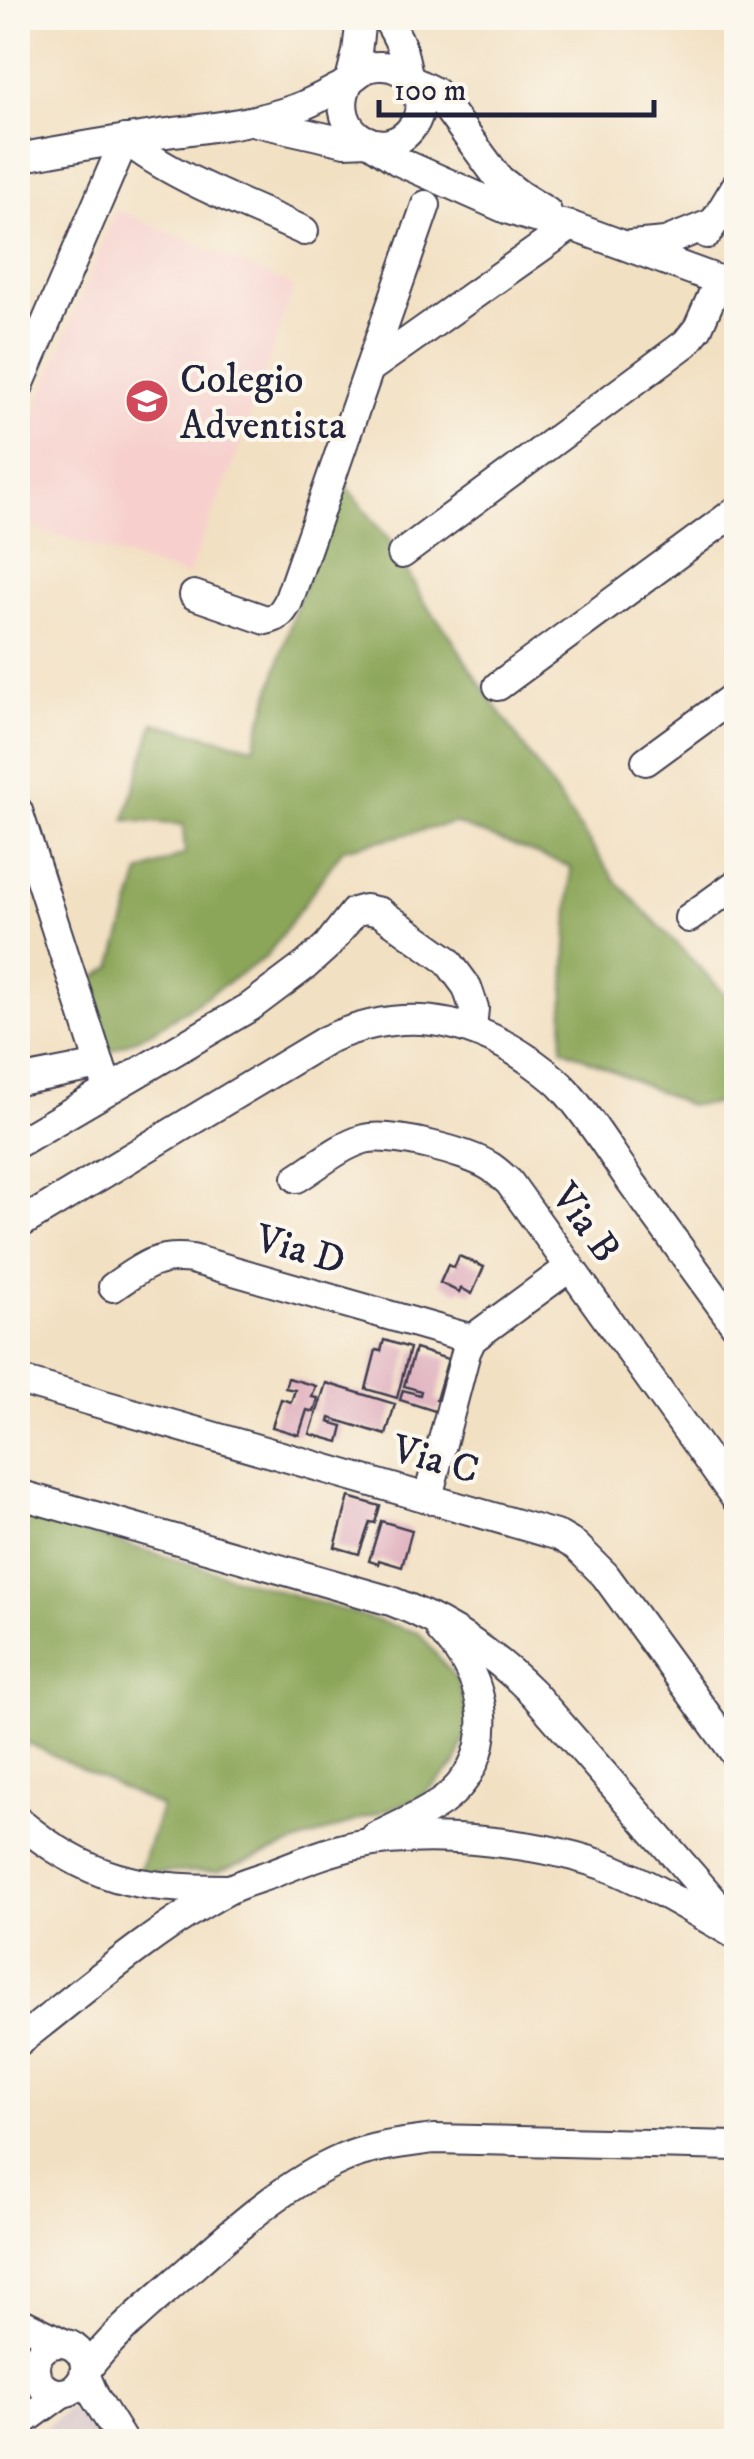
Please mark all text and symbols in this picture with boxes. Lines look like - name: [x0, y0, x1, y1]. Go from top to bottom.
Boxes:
- scale bar: [379, 55, 654, 117]
- text: 100 m: [394, 73, 466, 110]
- place label: Colegio Adventista: [180, 356, 346, 452]
- school or university icon: Colegio Adventista: [124, 378, 170, 424]
- street label: Via B: [538, 1173, 630, 1273]
- street label: Via D: [249, 1214, 351, 1287]
- street label: Via C: [385, 1425, 484, 1497]

